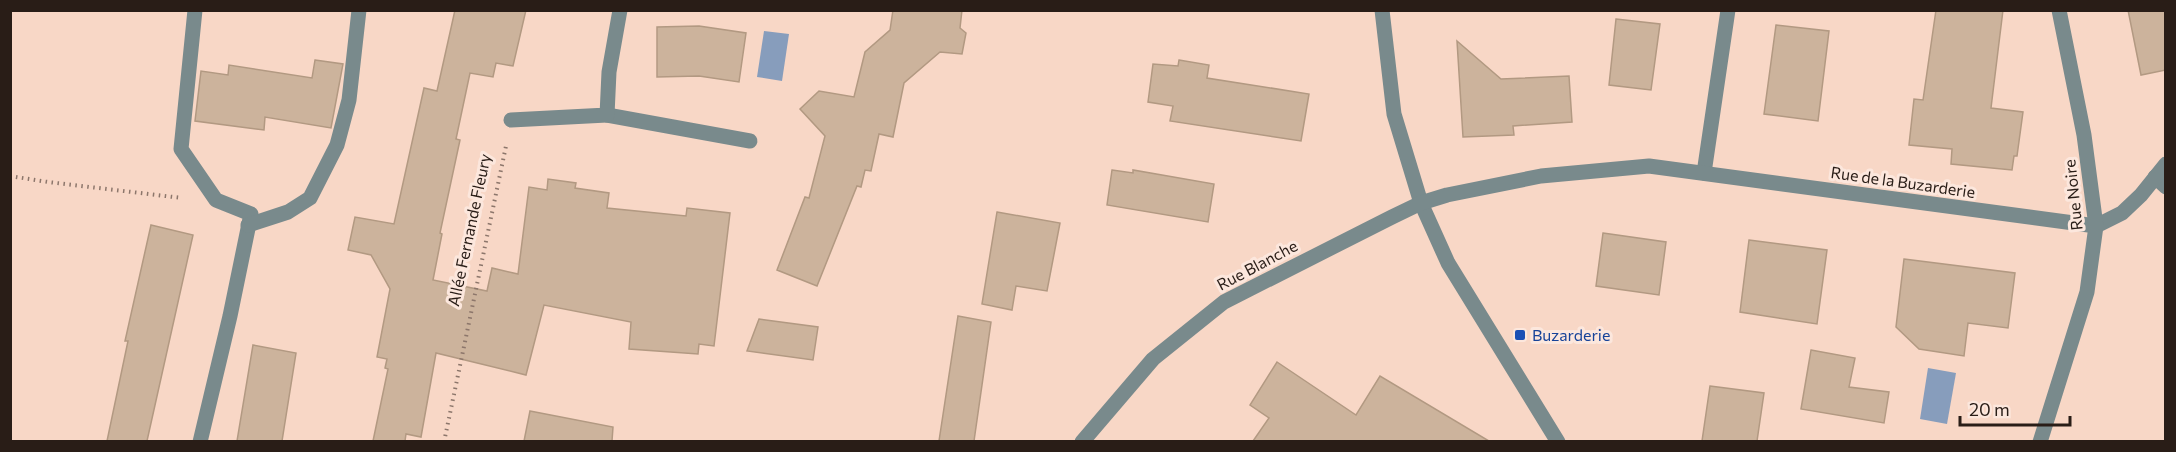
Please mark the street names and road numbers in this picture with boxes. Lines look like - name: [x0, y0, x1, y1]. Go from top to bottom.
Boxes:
- street label: Allée Fernande Fleury: [443, 152, 494, 308]
- street label: Rue Noire: [2059, 159, 2086, 232]
- street label: Rue de la Buzarderie: [1830, 162, 1977, 201]
- street label: Rue Blanche: [1213, 235, 1300, 294]

